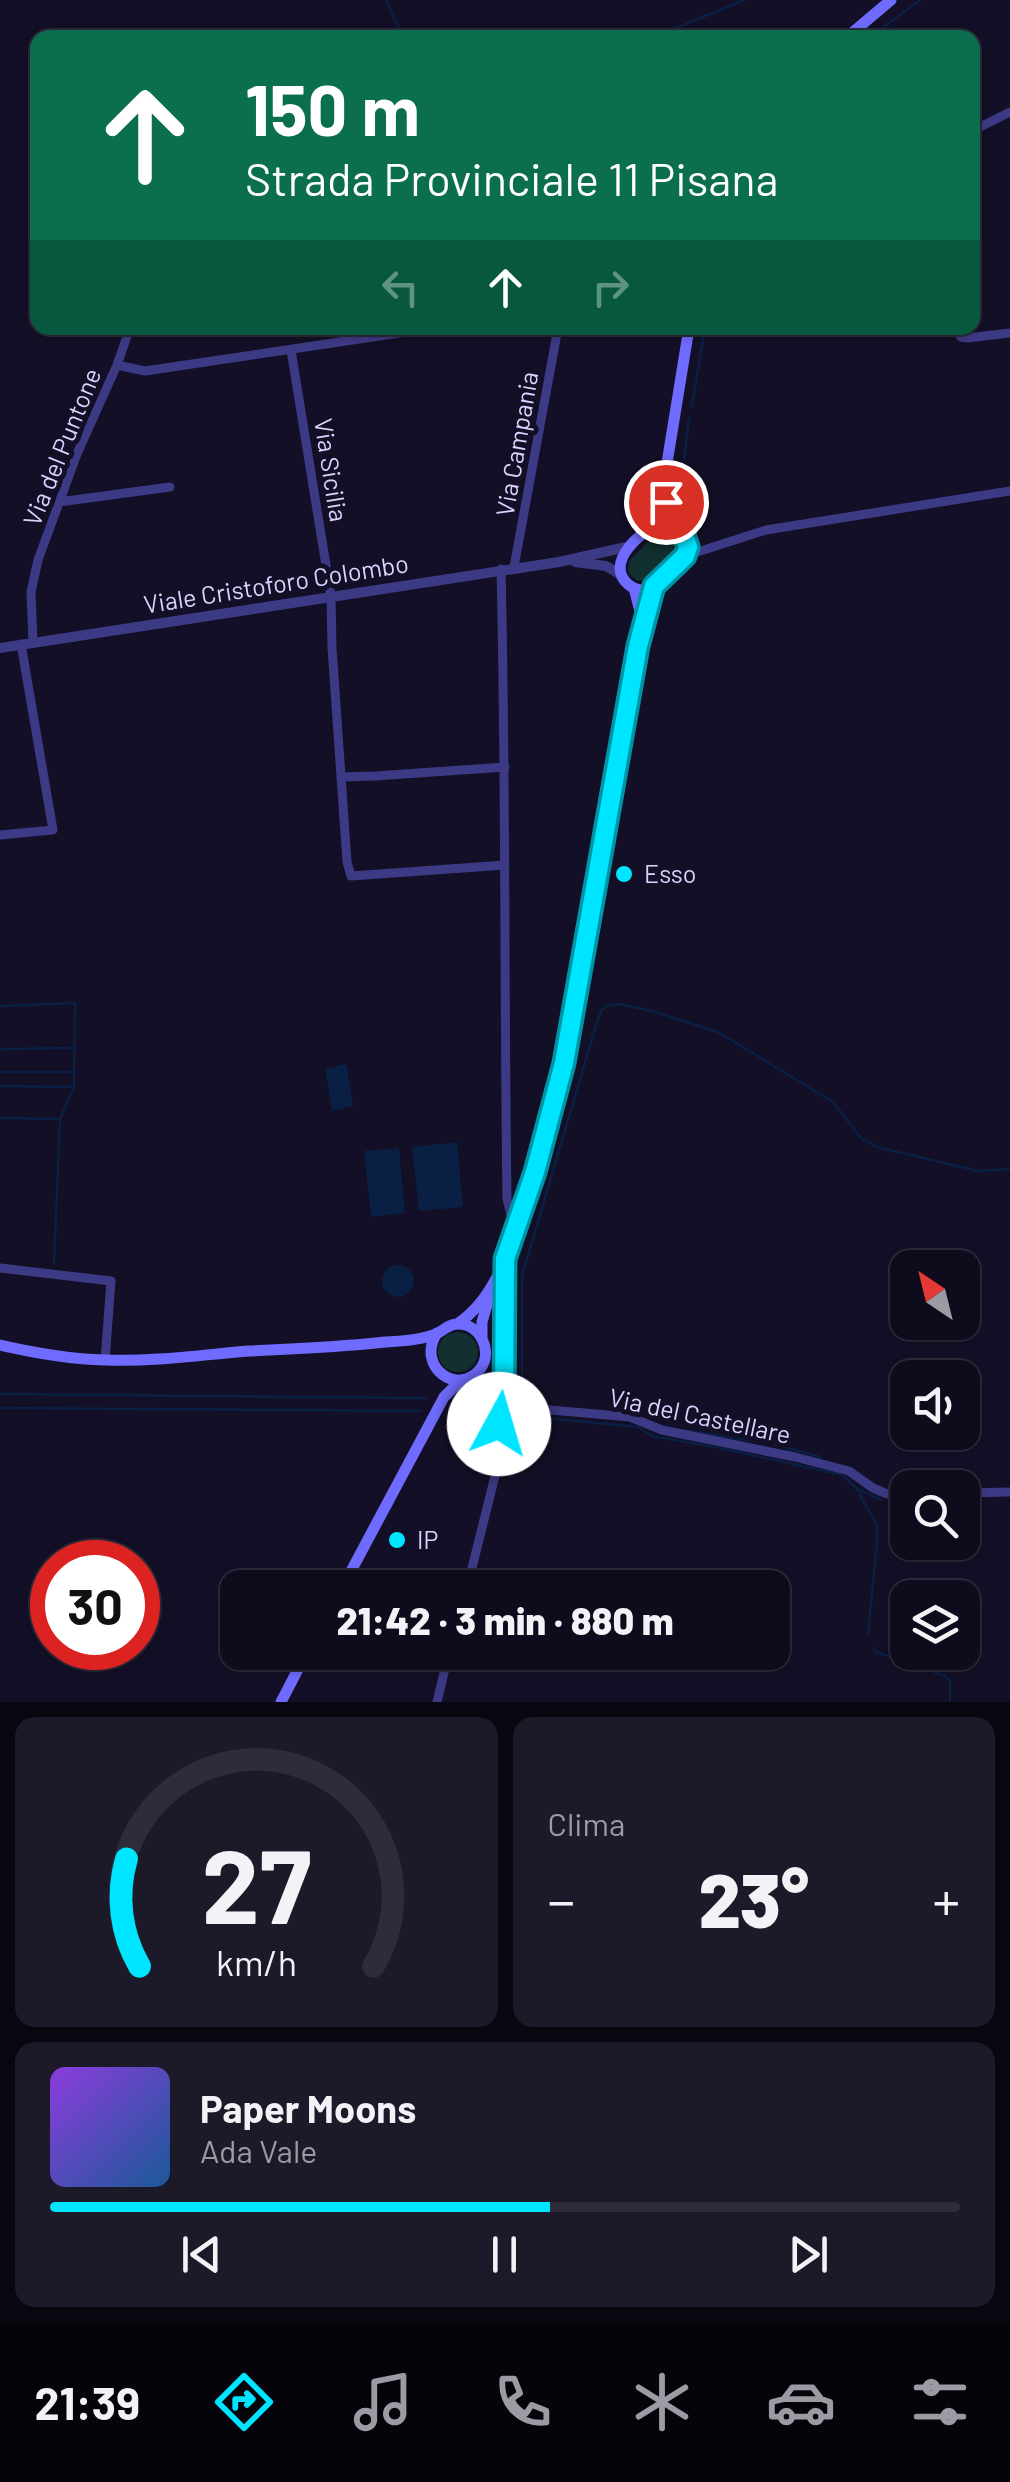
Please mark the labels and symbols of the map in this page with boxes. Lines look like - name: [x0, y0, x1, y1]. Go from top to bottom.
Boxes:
- street label: Via del Puntone: [16, 363, 106, 530]
- street label: Via Campania: [489, 369, 544, 519]
- street label: Via Sicilia: [309, 416, 355, 524]
- pin: [624, 460, 709, 545]
- street label: Viale Cristoforo Colombo: [141, 547, 410, 619]
- place label: Esso: [644, 858, 696, 888]
- marker: Esso: [613, 863, 635, 885]
- north arrow: [890, 1250, 980, 1340]
- position arrow: [447, 1372, 551, 1476]
- street label: Via del Castellare: [607, 1381, 794, 1449]
- place label: IP: [417, 1524, 438, 1554]
- marker: IP: [386, 1529, 408, 1551]
- speed limit sign: 30: [30, 1540, 160, 1670]

